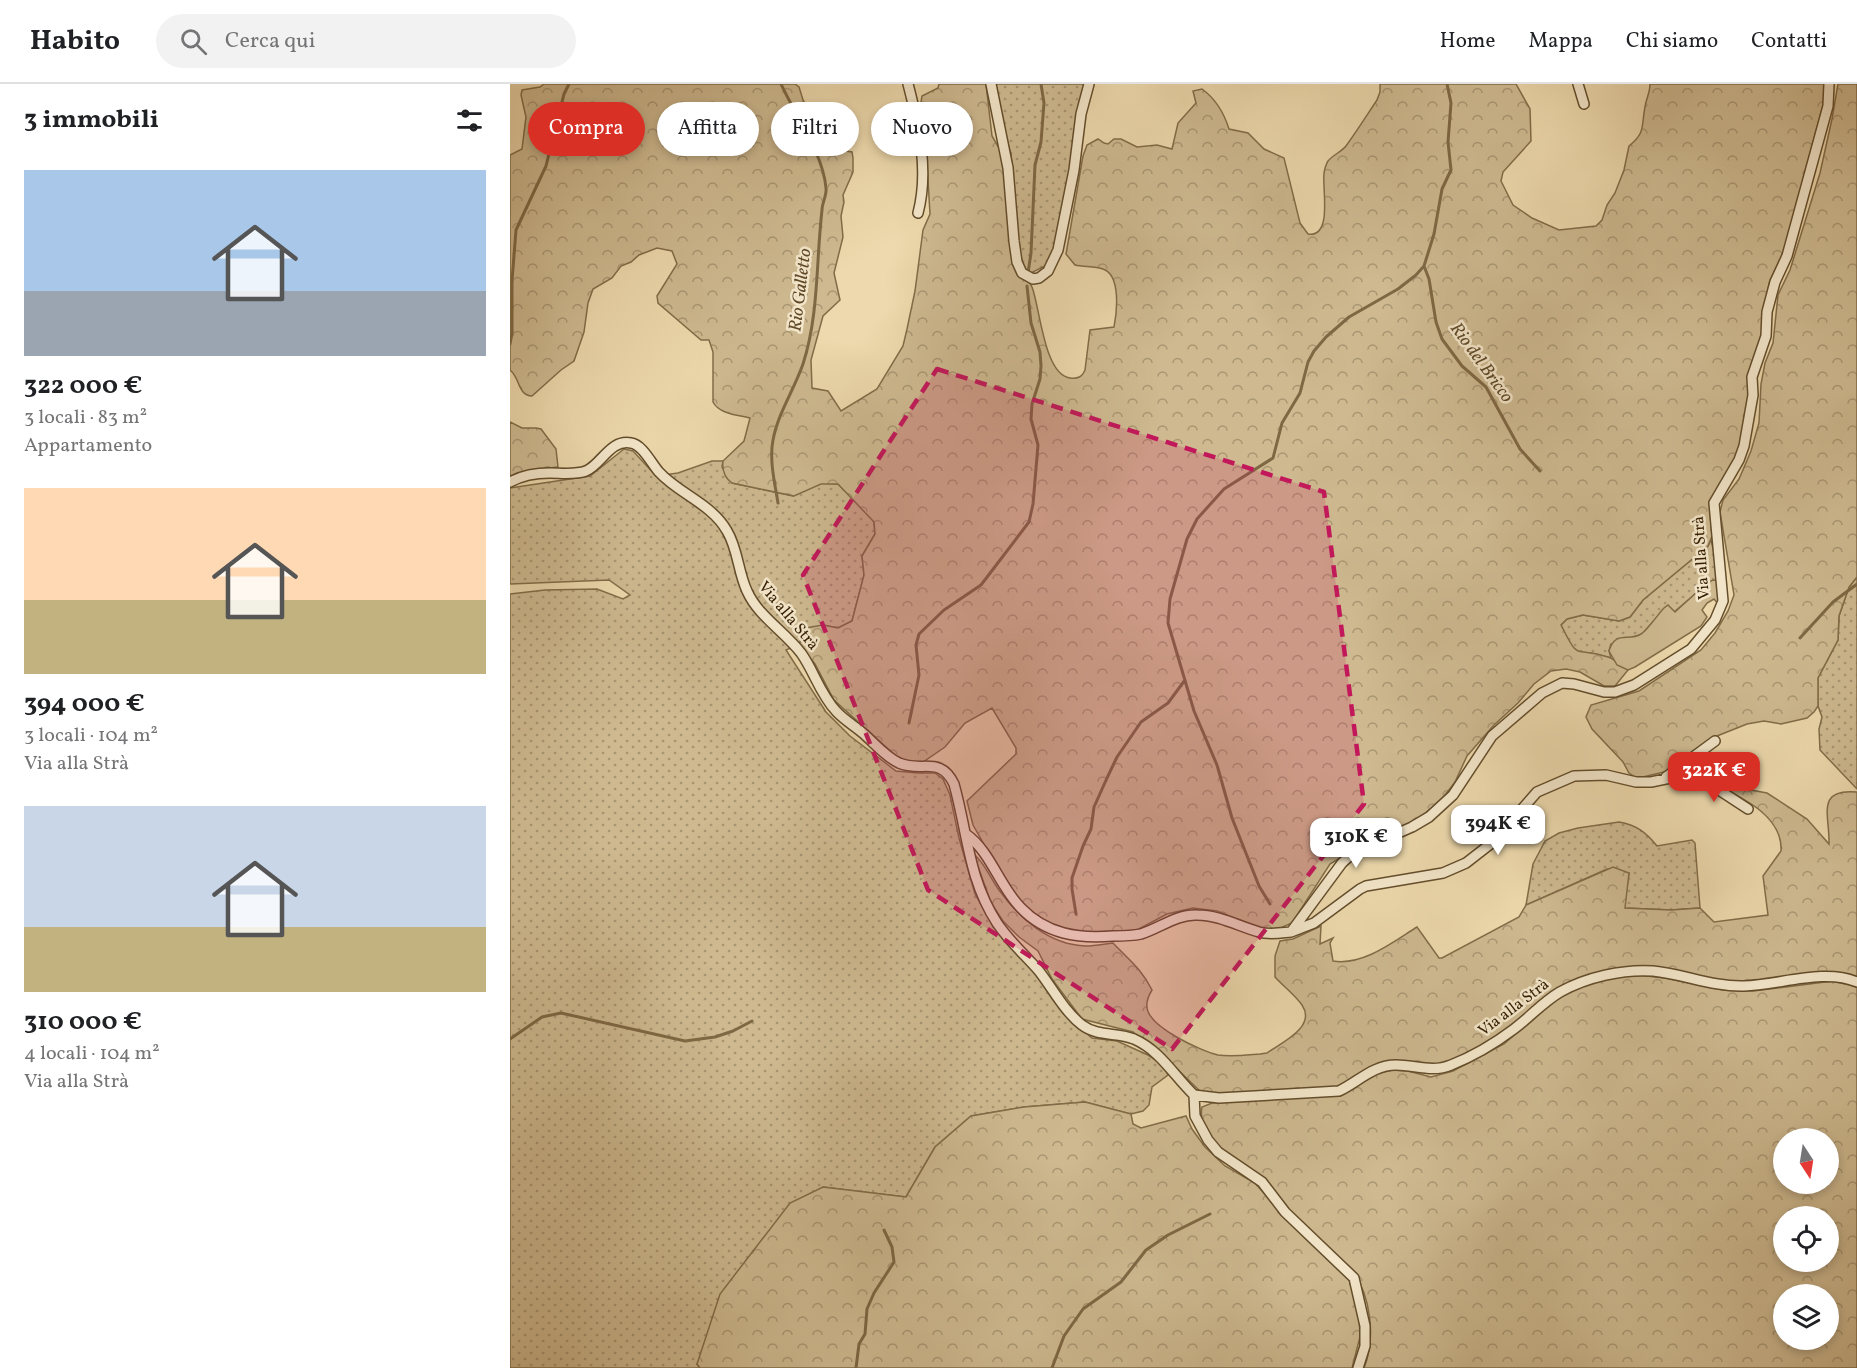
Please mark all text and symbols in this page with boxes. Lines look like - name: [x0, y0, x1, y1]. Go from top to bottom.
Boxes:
- search box: [156, 14, 576, 68]
- text: Habito: [30, 22, 120, 61]
- icon: search: [177, 25, 210, 58]
- text: Cerca qui: [225, 26, 315, 57]
- text: Home: [1440, 27, 1495, 56]
- text: Mappa: [1528, 27, 1593, 56]
- text: Chi siamo: [1626, 27, 1718, 56]
- text: Contatti: [1751, 27, 1827, 56]
- text: 3 immobili: [24, 102, 159, 138]
- chip: Compra: [528, 102, 645, 156]
- chip: Affitta: [657, 102, 759, 156]
- chip: Filtri: [771, 102, 859, 156]
- chip: Nuovo: [871, 102, 973, 156]
- icon: filters: [453, 104, 486, 137]
- icon: home: [201, 209, 309, 317]
- water label: Rio Galletto: [784, 247, 818, 333]
- water label: Rio del Bricco: [1443, 318, 1519, 408]
- text: 322 000 €: [24, 368, 142, 404]
- text: 3 locali · 83 m²: [24, 404, 147, 432]
- text: Appartamento: [24, 432, 152, 460]
- street label: Via alla Strà: [1688, 515, 1716, 601]
- icon: home: [201, 527, 309, 635]
- street label: Via alla Strà: [753, 577, 823, 655]
- text: 394 000 €: [24, 686, 145, 722]
- text: 3 locali · 104 m²: [24, 722, 158, 750]
- text: Via alla Strà: [24, 750, 129, 778]
- pin: 322K €: [1665, 752, 1763, 803]
- text: 322K €: [1682, 757, 1746, 785]
- pin: 394K €: [1449, 805, 1547, 856]
- text: 394K €: [1465, 810, 1531, 838]
- pin: 310K €: [1307, 818, 1405, 869]
- text: 310K €: [1324, 823, 1388, 851]
- icon: home: [201, 845, 309, 953]
- street label: Via alla Strà: [1474, 974, 1554, 1042]
- text: 310 000 €: [24, 1004, 142, 1040]
- text: 4 locali · 104 m²: [24, 1040, 160, 1068]
- text: Via alla Strà: [24, 1068, 129, 1096]
- north arrow: [1773, 1128, 1839, 1194]
- map controls: [1773, 1128, 1839, 1350]
- button: locate: [1773, 1206, 1839, 1272]
- button: layers: [1773, 1284, 1839, 1350]

